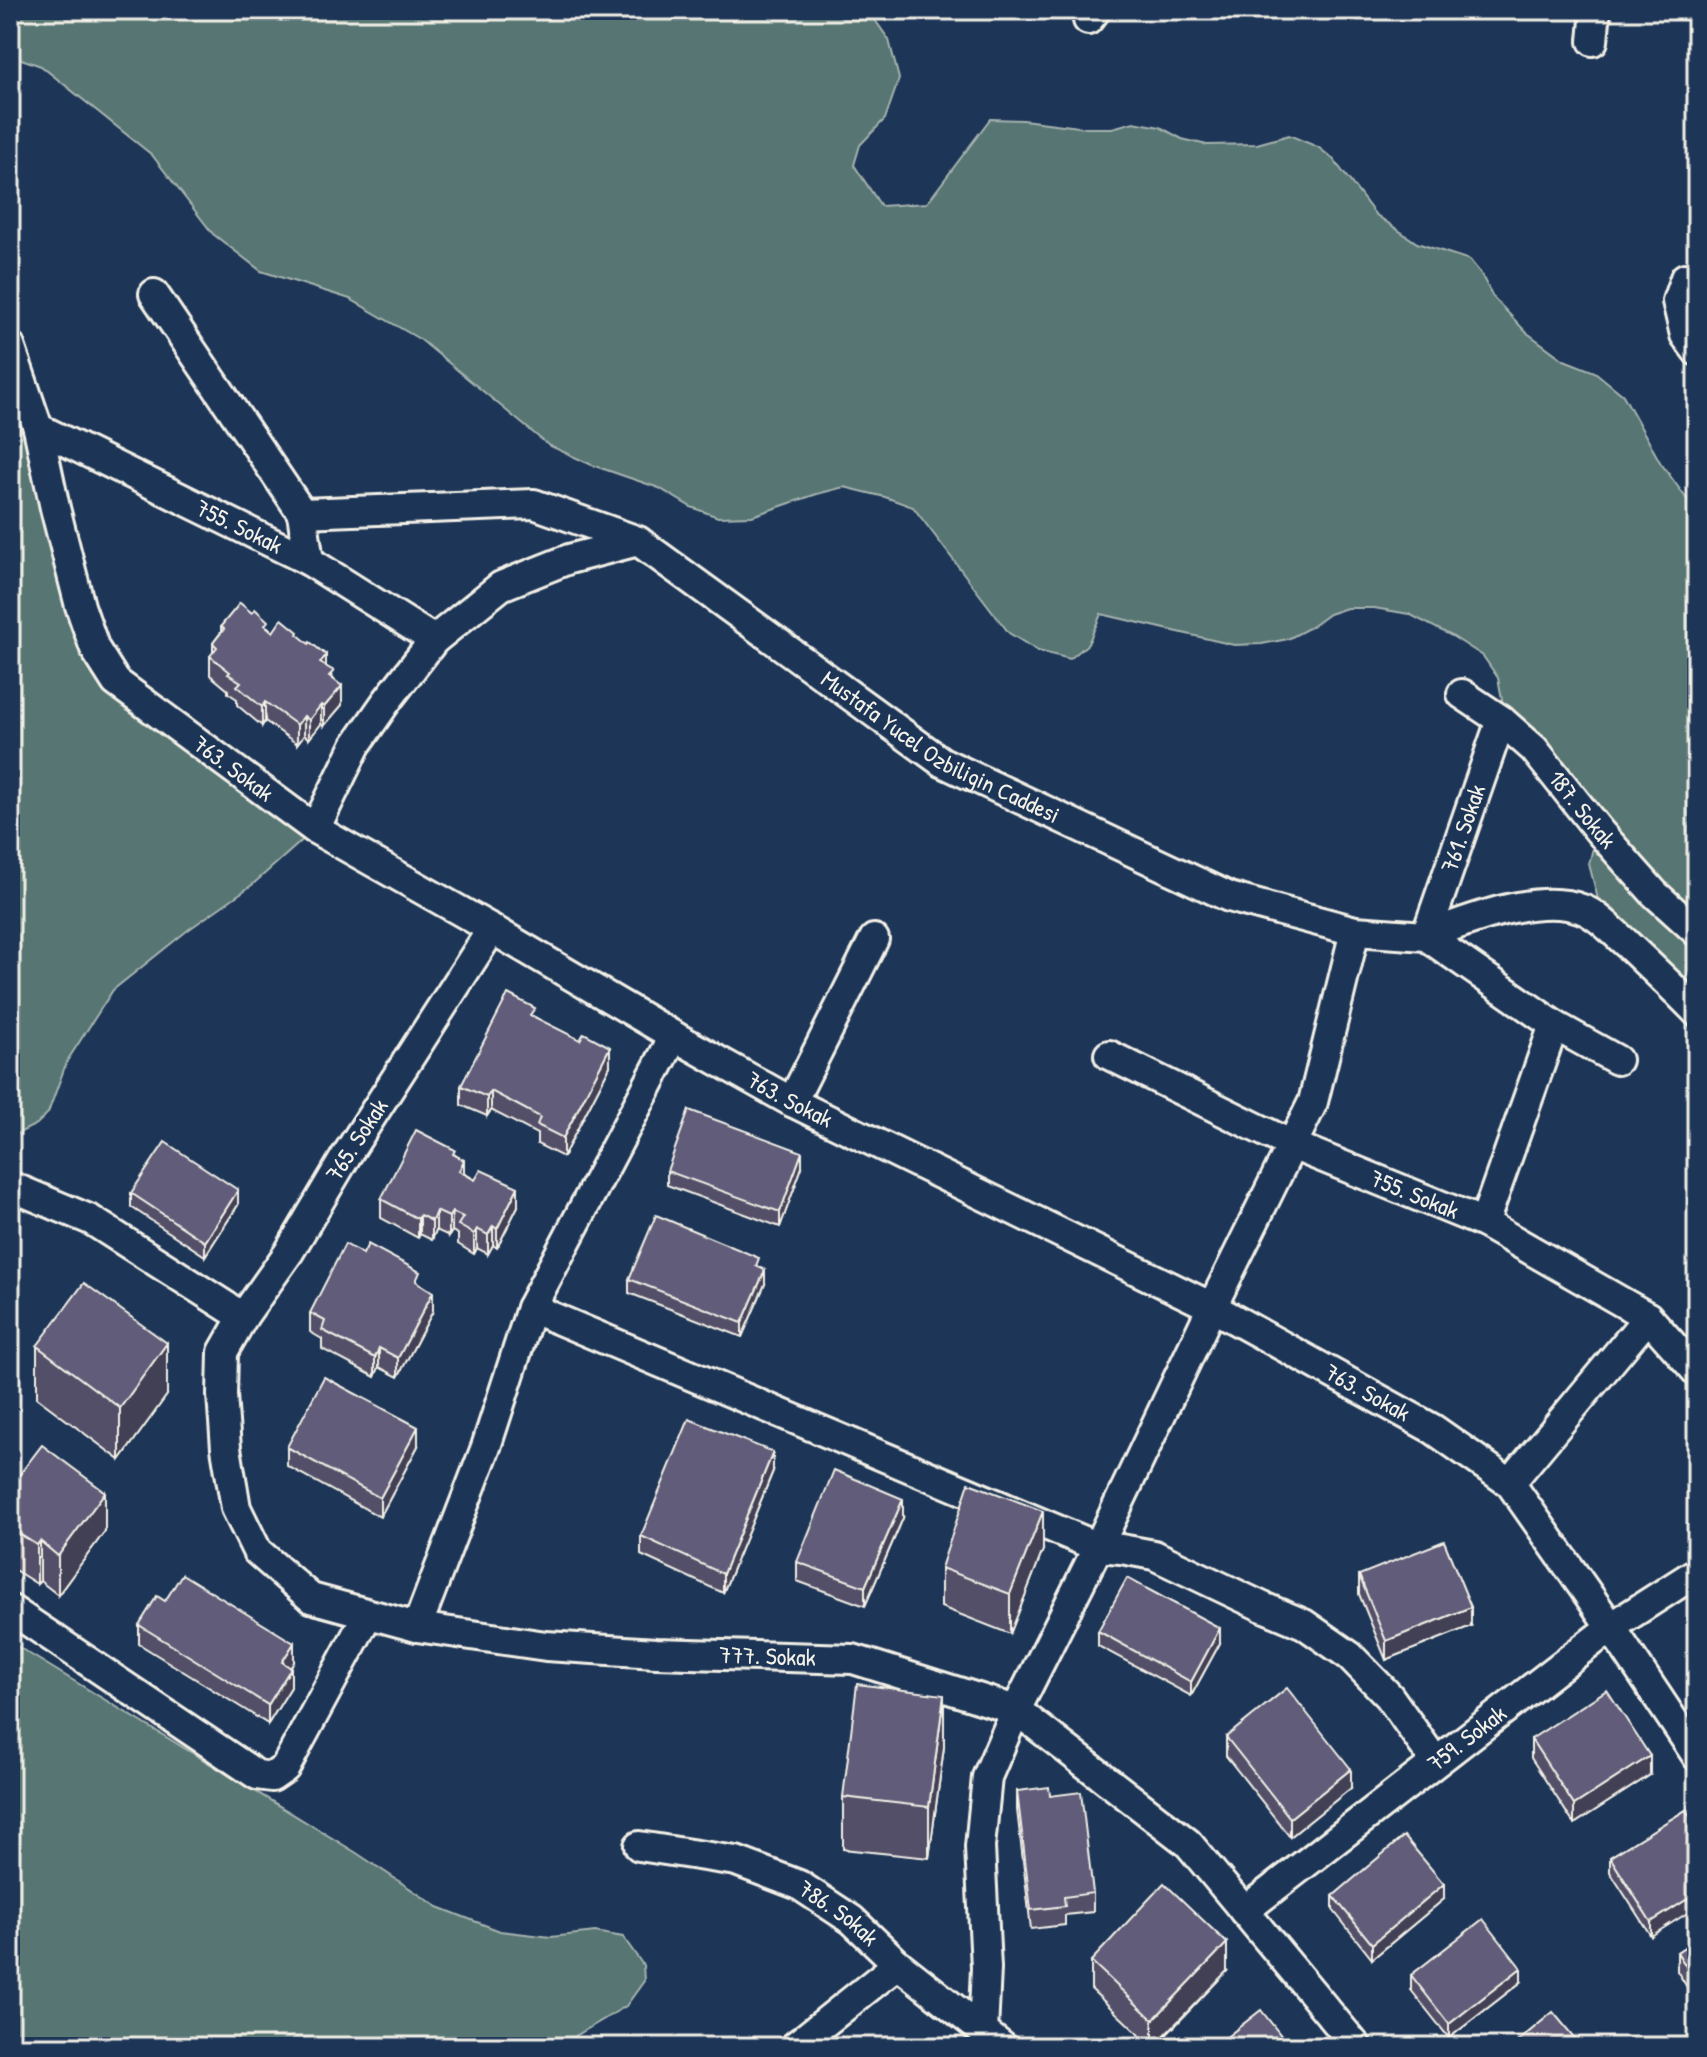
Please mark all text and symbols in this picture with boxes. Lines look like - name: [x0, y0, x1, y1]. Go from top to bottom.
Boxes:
- street label: 755. Sokak: [191, 491, 288, 561]
- street label: Mustafa Yucel Ozbiligin Caddesi: [815, 662, 1065, 830]
- street label: 763. Sokak: [187, 727, 281, 808]
- street label: 187. Sokak: [1542, 763, 1624, 855]
- street label: 761. Sokak: [1432, 780, 1492, 876]
- street label: 763. Sokak: [741, 1063, 838, 1134]
- street label: 765. Sokak: [318, 1092, 395, 1187]
- street label: 755. Sokak: [1366, 1161, 1464, 1226]
- street label: 763. Sokak: [1319, 1355, 1416, 1428]
- street label: 777. Sokak: [719, 1638, 816, 1673]
- street label: 759. Sokak: [1420, 1697, 1512, 1778]
- street label: 786. Sokak: [793, 1872, 886, 1952]

